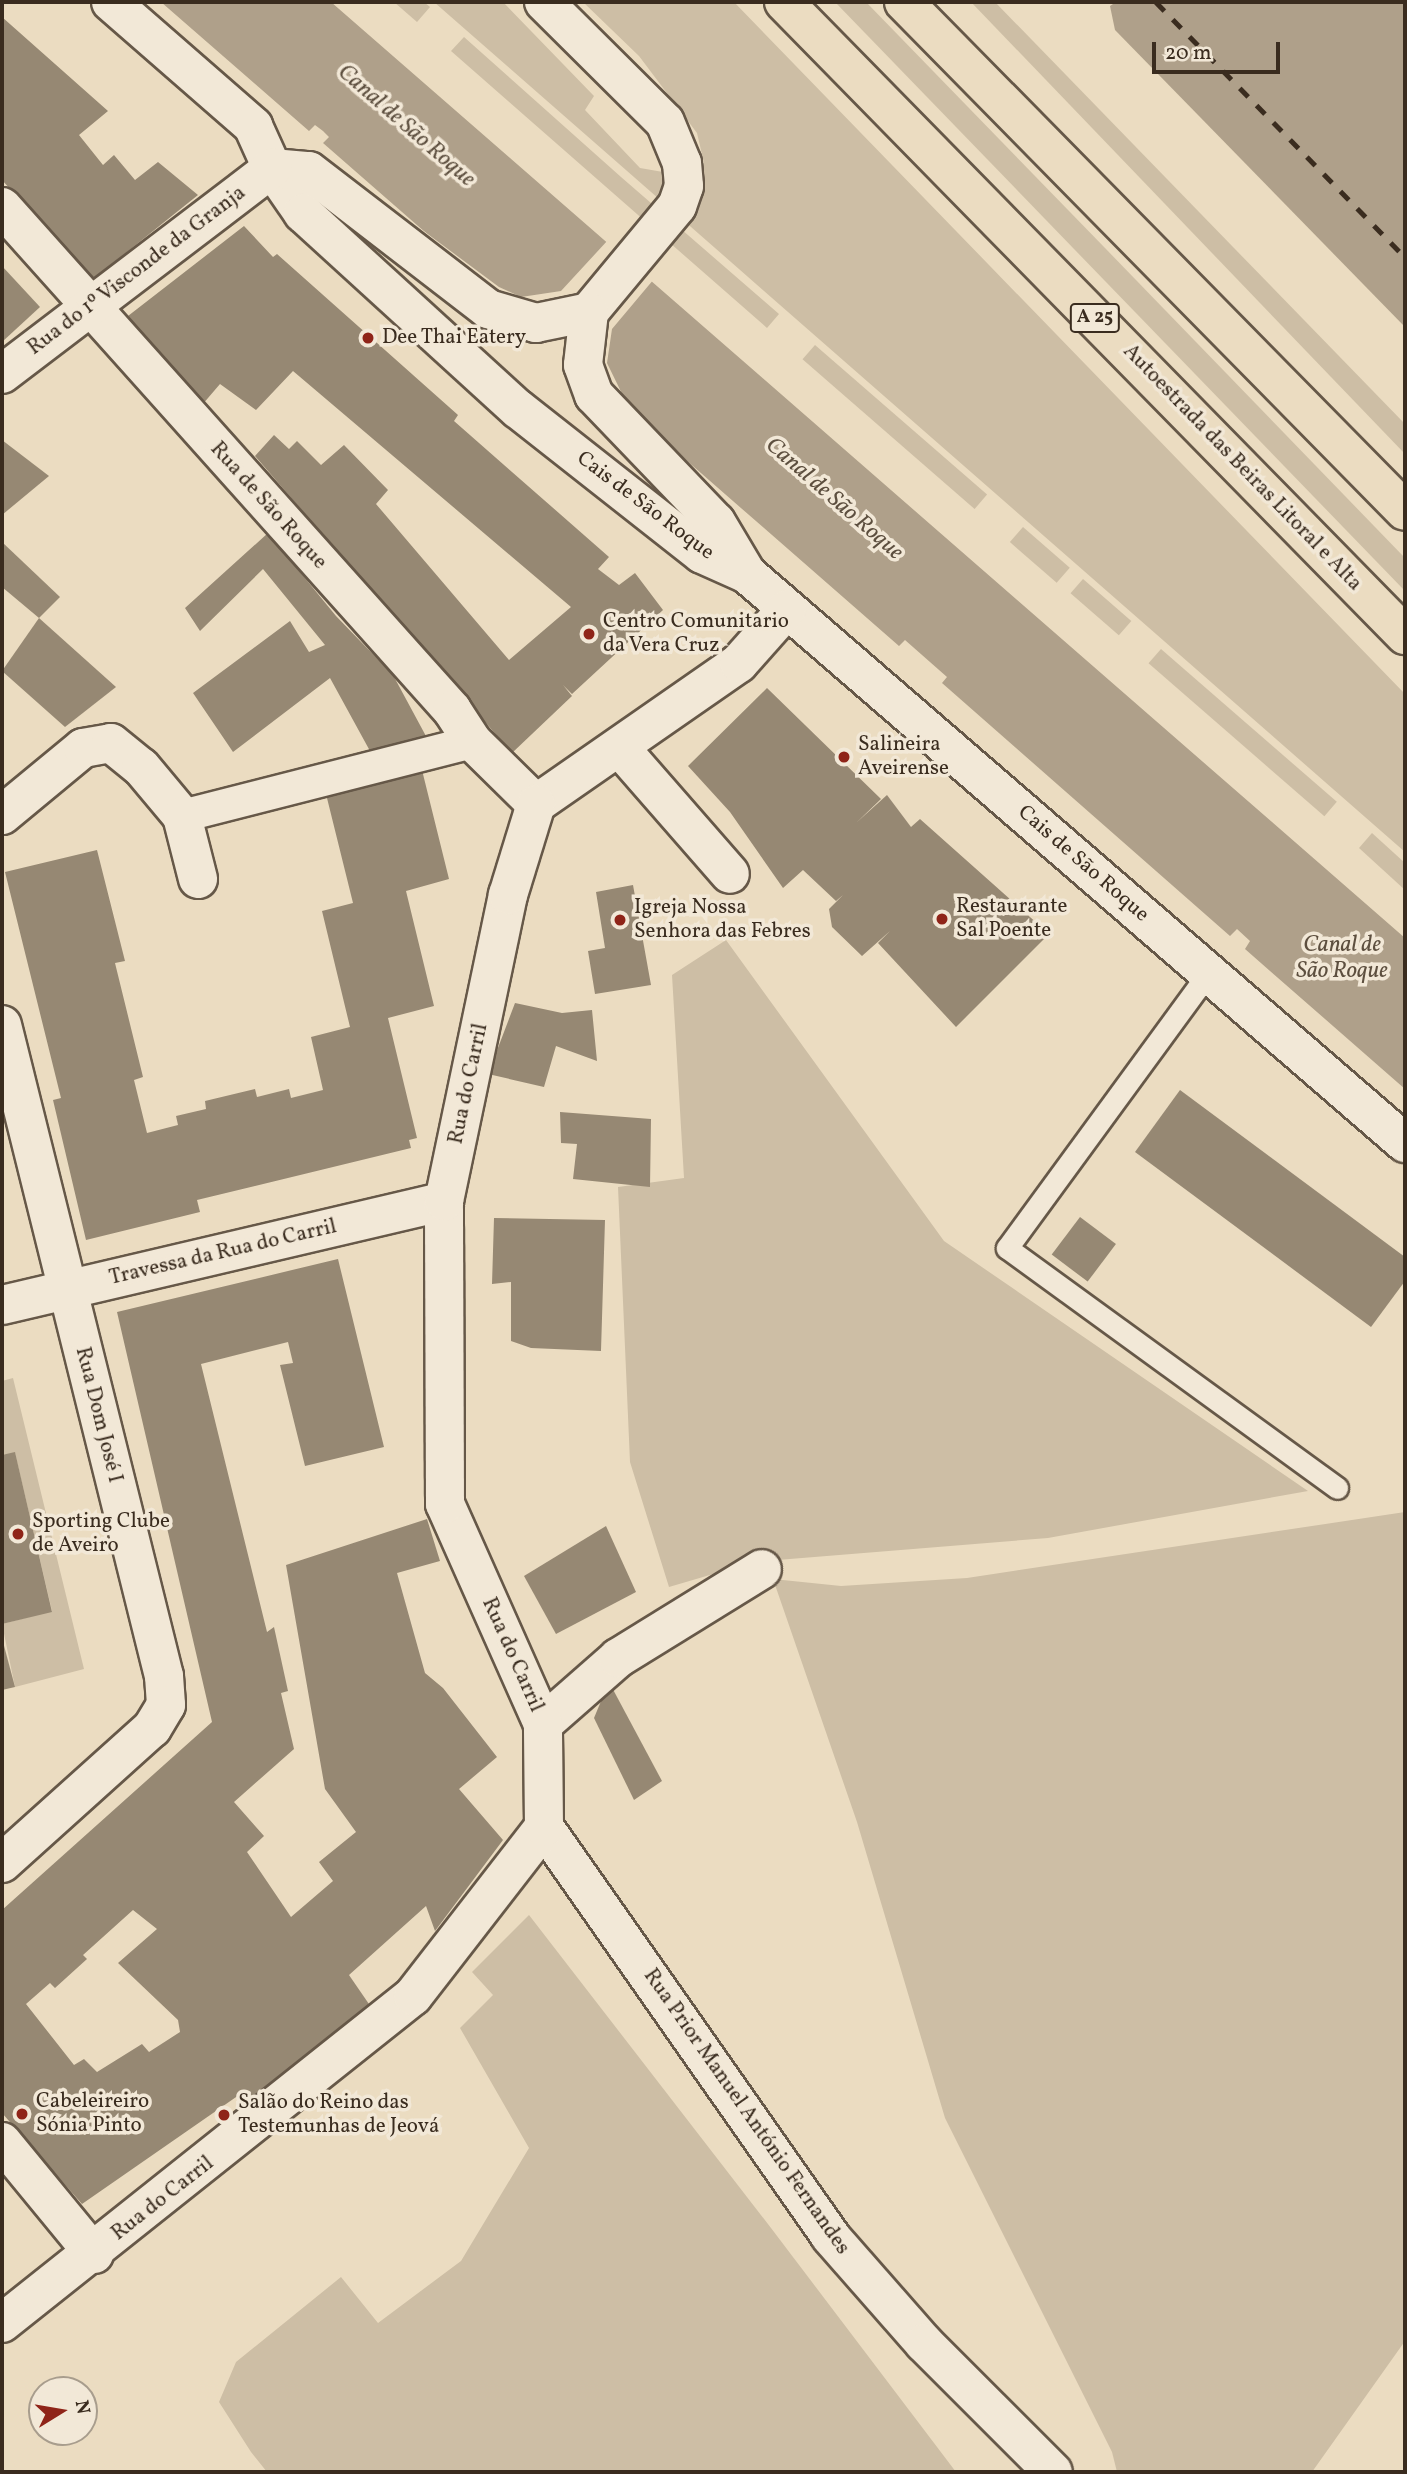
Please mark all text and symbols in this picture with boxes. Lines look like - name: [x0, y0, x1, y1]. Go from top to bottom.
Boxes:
- scale bar: [1155, 28, 1283, 72]
- text: 20 m: [1165, 39, 1211, 68]
- water label: Canal de São Roque: [332, 59, 480, 193]
- street label: Rua do 1º Visconde da Granja: [23, 181, 251, 361]
- road number: A 25: [1069, 302, 1121, 334]
- place label: Dee Thai Eatery: [382, 325, 527, 351]
- marker: Dee Thai Eatery: [360, 330, 376, 346]
- street label: Autoestrada das Beiras Litoral e Alta: [1117, 339, 1367, 597]
- water label: Canal de São Roque: [760, 432, 908, 566]
- street label: Rua de São Roque: [204, 437, 332, 575]
- street label: Cais de São Roque: [571, 446, 719, 566]
- place label: Centro Comunitario da Vera Cruz: [603, 609, 789, 659]
- marker: Centro Comunitario da Vera Cruz: [581, 626, 597, 642]
- place label: Salineira Aveirense: [858, 732, 949, 782]
- marker: Salineira Aveirense: [836, 749, 852, 765]
- street label: Cais de São Roque: [1012, 800, 1154, 928]
- place label: Restaurante Sal Poente: [956, 894, 1067, 944]
- place label: Igreja Nossa Senhora das Febres: [634, 895, 811, 945]
- marker: Restaurante Sal Poente: [934, 911, 950, 927]
- marker: Igreja Nossa Senhora das Febres: [612, 912, 628, 928]
- water label: Canal de São Roque: [1296, 931, 1388, 985]
- street label: Rua do Carril: [444, 1021, 494, 1147]
- street label: Travessa da Rua do Carril: [107, 1215, 339, 1291]
- street label: Rua Dom José I: [69, 1345, 127, 1485]
- place label: Sporting Clube de Aveiro: [32, 1509, 170, 1559]
- marker: Sporting Clube de Aveiro: [10, 1526, 26, 1542]
- street label: Rua do Carril: [476, 1594, 548, 1716]
- street label: Rua Prior Manuel António Fernandes: [637, 1964, 855, 2260]
- place label: Cabeleireiro Sónia Pinto: [36, 2089, 149, 2139]
- place label: Salão do Reino das Testemunhas de Jeová: [238, 2090, 439, 2140]
- marker: Cabeleireiro Sónia Pinto: [14, 2106, 30, 2122]
- marker: Salão do Reino das Testemunhas de Jeová: [216, 2107, 232, 2123]
- street label: Rua do Carril: [107, 2151, 219, 2247]
- north arrow: [28, 2376, 98, 2446]
- text: N: [68, 2398, 96, 2417]

